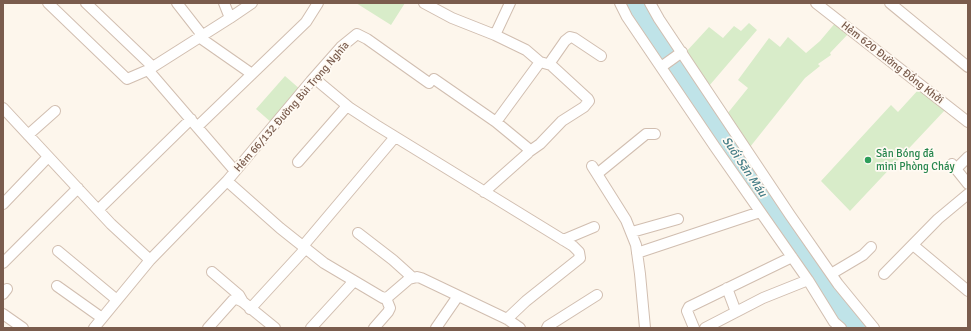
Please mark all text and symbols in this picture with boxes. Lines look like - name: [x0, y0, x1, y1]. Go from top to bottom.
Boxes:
- street label: Hẻm 620 Đường Đồng Khởi: [838, 19, 946, 107]
- street label: Hẻm 66/132 Đường Bùi Trọng Nghĩa: [232, 39, 352, 175]
- water label: Suối Săn Máu: [719, 134, 769, 200]
- place label: Sân Bóng đá mini Phòng Cháy: [876, 147, 955, 173]
- marker: Sân Bóng đá mini Phòng Cháy: [863, 155, 873, 165]

